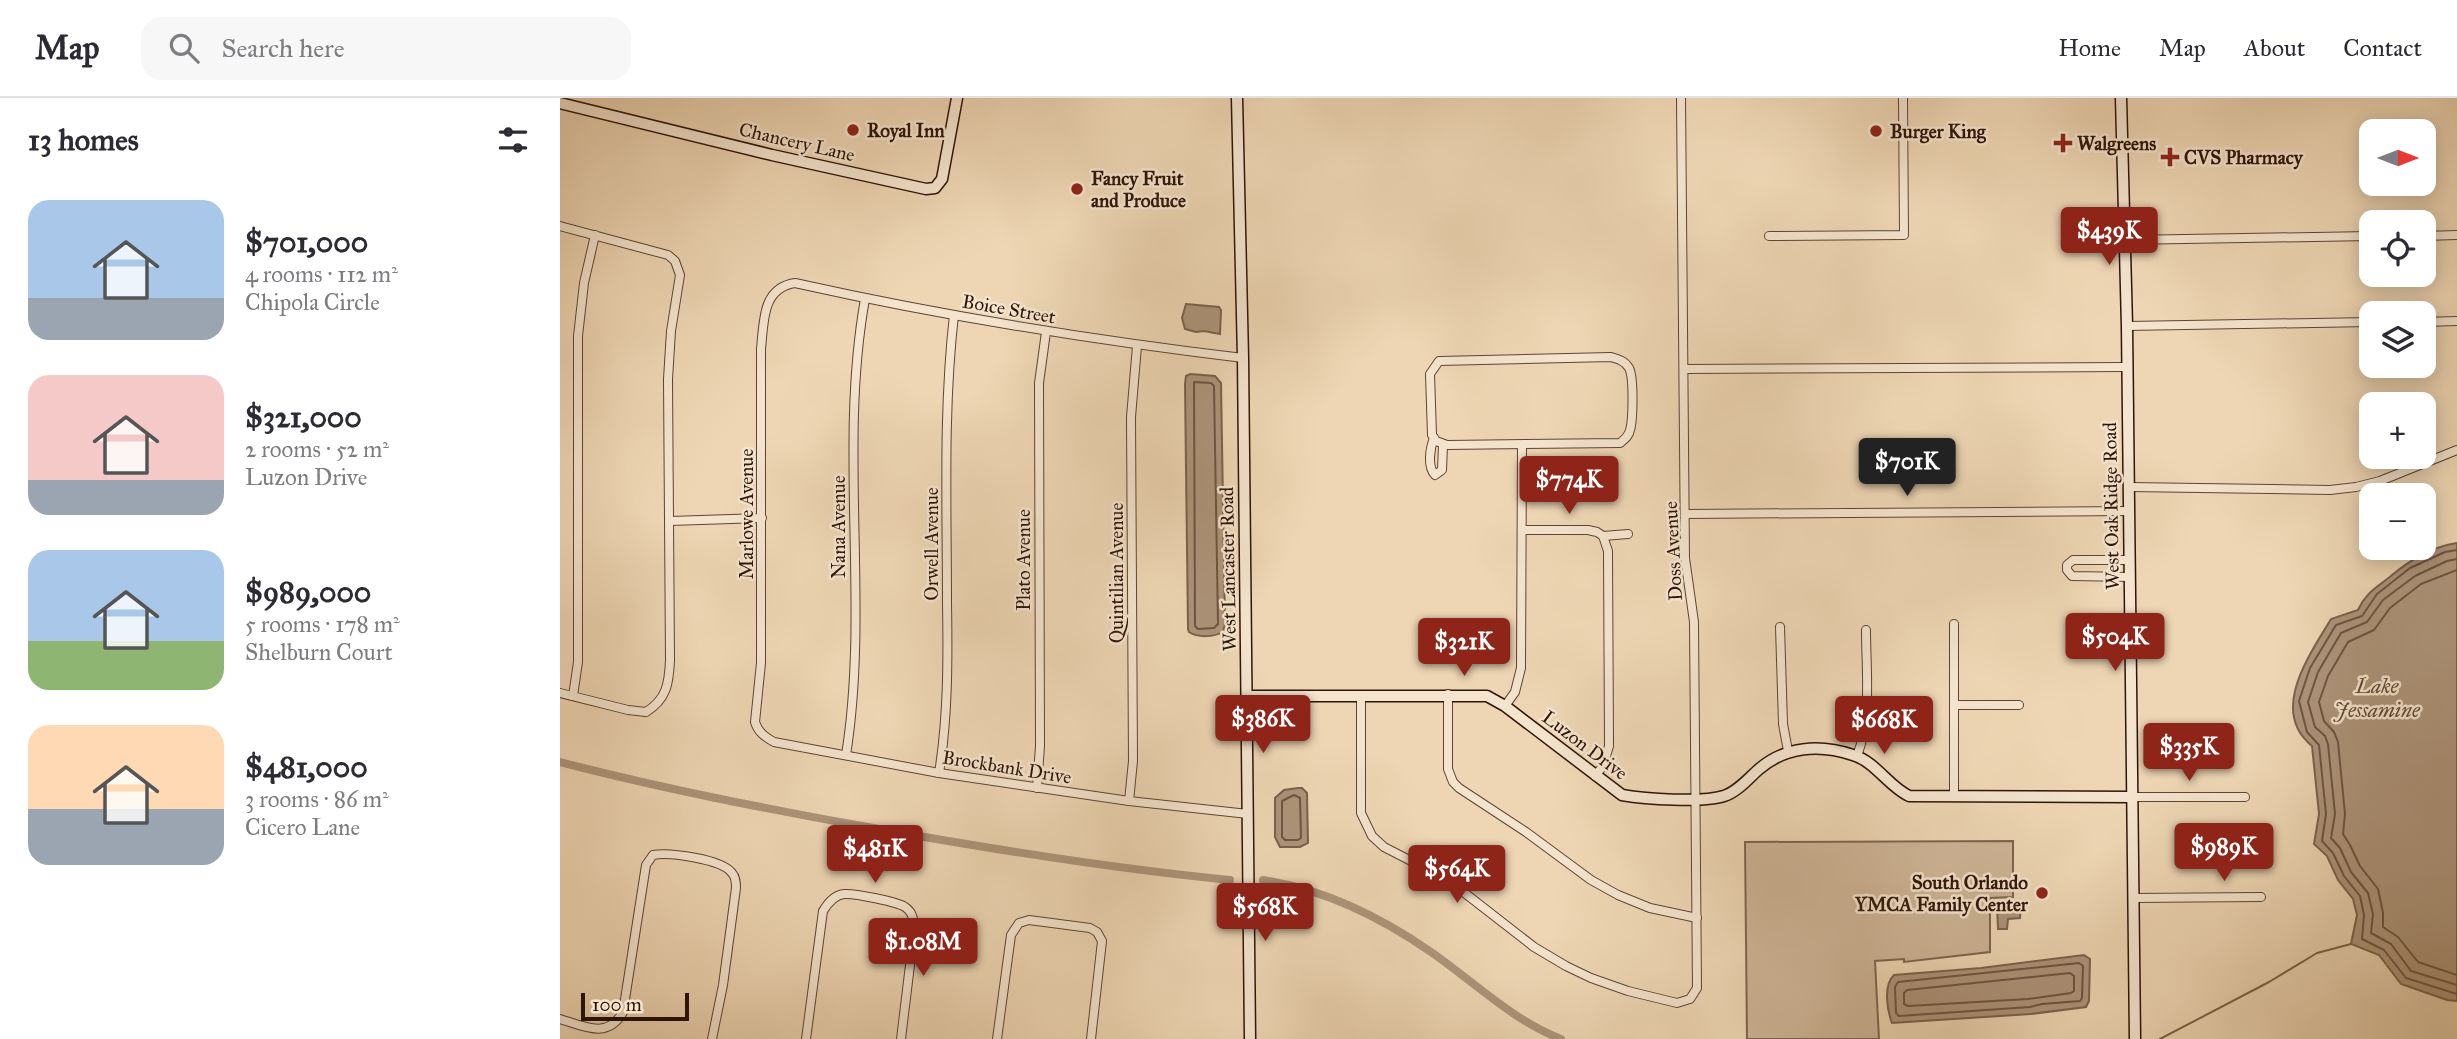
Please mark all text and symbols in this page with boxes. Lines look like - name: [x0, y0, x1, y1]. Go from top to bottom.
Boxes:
- search box: [141, 17, 631, 80]
- text: Map: [35, 28, 99, 68]
- icon: search: [165, 29, 203, 67]
- text: Search here: [221, 32, 345, 64]
- text: Home: [2058, 33, 2121, 63]
- text: Map: [2159, 33, 2206, 63]
- text: About: [2244, 33, 2305, 63]
- text: Contact: [2343, 33, 2422, 63]
- street label: Chancery Lane: [737, 118, 857, 167]
- place label: Royal Inn: [867, 119, 945, 143]
- north arrow: [2359, 119, 2436, 196]
- map controls: [2359, 119, 2436, 560]
- place label: Burger King: [1890, 120, 1987, 144]
- icon: filters: [494, 121, 532, 159]
- text: 13 homes: [28, 122, 139, 158]
- marker: Royal Inn: [845, 122, 861, 138]
- marker: Burger King: [1868, 123, 1884, 139]
- place label: Walgreens: [2077, 132, 2156, 156]
- marker: Walgreens: [2055, 135, 2071, 151]
- place label: CVS Pharmacy: [2184, 146, 2304, 170]
- marker: CVS Pharmacy: [2162, 149, 2178, 165]
- place label: Fancy Fruit and Produce: [1091, 167, 1186, 212]
- marker: Fancy Fruit and Produce: [1069, 181, 1085, 197]
- pin: $439K: [2060, 208, 2158, 267]
- button: locate: [2359, 210, 2436, 287]
- text: $439K: [2077, 216, 2141, 244]
- text: $701,000: [245, 224, 368, 260]
- icon: home: [84, 228, 168, 312]
- text: 4 rooms · 112 m²: [245, 260, 398, 288]
- text: Chipola Circle: [245, 288, 380, 316]
- street label: Boice Street: [960, 289, 1058, 329]
- button: layers: [2359, 301, 2436, 378]
- button: +: [2359, 392, 2436, 469]
- text: $321,000: [245, 399, 362, 435]
- icon: home: [84, 403, 168, 487]
- street label: West Oak Ridge Road: [2098, 421, 2125, 590]
- text: 2 rooms · 52 m²: [245, 435, 389, 463]
- pin: $701K: [1858, 438, 1956, 498]
- text: $701K: [1875, 447, 1939, 475]
- street label: Marlowe Avenue: [735, 449, 758, 579]
- pin: $774K: [1520, 456, 1618, 516]
- text: Luzon Drive: [245, 463, 367, 491]
- text: $774K: [1536, 465, 1602, 493]
- street label: Nana Avenue: [827, 475, 850, 579]
- button: −: [2359, 483, 2436, 560]
- street label: West Lancaster Road: [1215, 486, 1241, 651]
- street label: Orwell Avenue: [920, 487, 943, 601]
- street label: Doss Avenue: [1659, 501, 1687, 601]
- street label: Quintilian Avenue: [1105, 503, 1128, 643]
- street label: Plato Avenue: [1012, 509, 1035, 611]
- text: $989,000: [245, 574, 371, 610]
- icon: home: [84, 578, 168, 662]
- text: 5 rooms · 178 m²: [245, 610, 400, 638]
- pin: $504K: [2066, 614, 2164, 673]
- pin: $321K: [1415, 618, 1513, 678]
- text: $504K: [2081, 622, 2149, 650]
- text: $321K: [1434, 627, 1494, 655]
- text: Shelburn Court: [245, 638, 393, 666]
- water label: Lake Jessamine: [2333, 673, 2421, 723]
- pin: $386K: [1214, 696, 1312, 755]
- pin: $668K: [1835, 696, 1933, 756]
- text: $386K: [1231, 704, 1295, 732]
- street label: Luzon Drive: [1538, 705, 1632, 785]
- text: $668K: [1851, 705, 1917, 733]
- pin: $335K: [2140, 724, 2238, 783]
- text: $335K: [2159, 732, 2219, 760]
- street label: Brockbank Drive: [941, 745, 1073, 789]
- text: $481,000: [245, 749, 368, 785]
- icon: home: [84, 753, 168, 837]
- text: 3 rooms · 86 m²: [245, 785, 389, 813]
- text: Cicero Lane: [245, 813, 360, 841]
- pin: $989K: [2175, 824, 2273, 883]
- pin: $481K: [826, 826, 924, 885]
- text: $989K: [2190, 832, 2258, 860]
- text: $481K: [843, 834, 907, 862]
- pin: $564K: [1408, 846, 1506, 905]
- text: $564K: [1424, 854, 1490, 882]
- place label: South Orlando YMCA Family Center: [1854, 871, 2029, 917]
- pin: $568K: [1216, 884, 1314, 943]
- marker: South Orlando YMCA Family Center: [2034, 885, 2050, 901]
- text: $568K: [1233, 892, 1297, 920]
- pin: $1.08M: [866, 918, 980, 978]
- text: $1.08M: [885, 927, 962, 955]
- scale bar: [581, 990, 690, 1022]
- text: 100 m: [592, 993, 642, 1016]

